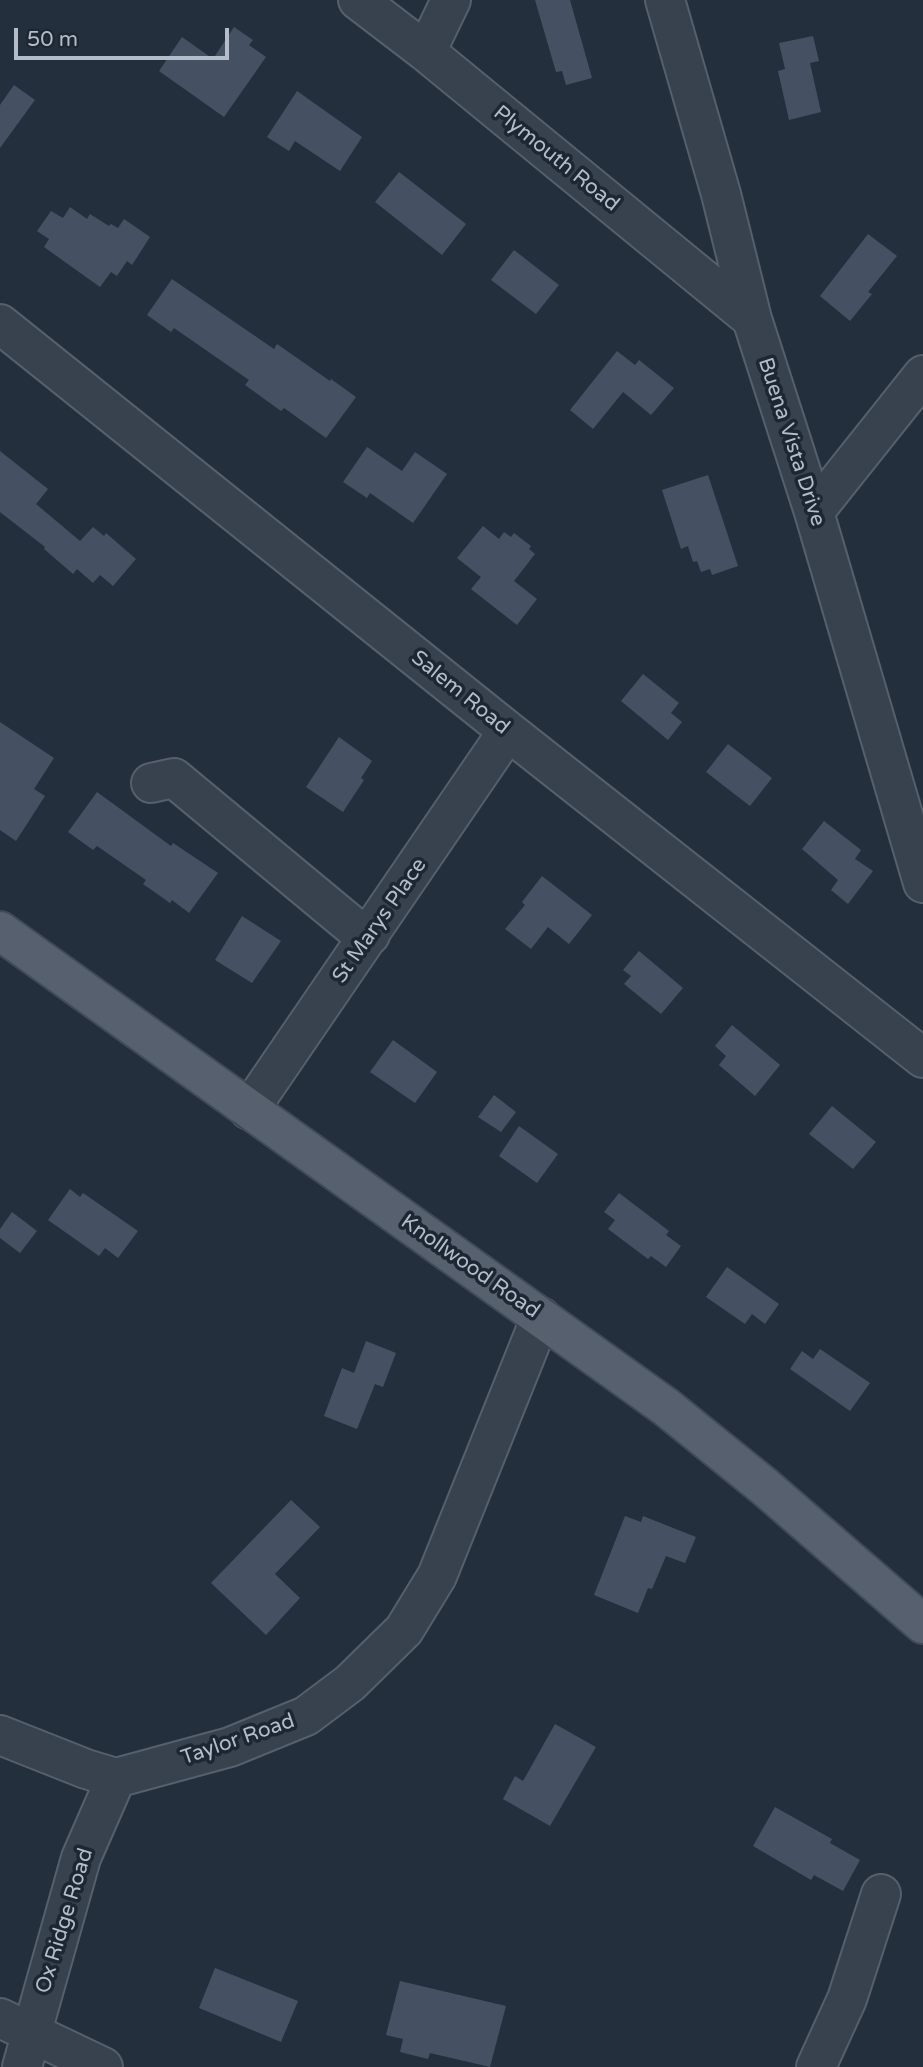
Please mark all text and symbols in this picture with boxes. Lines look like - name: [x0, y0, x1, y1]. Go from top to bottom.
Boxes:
- scale bar: [18, 14, 233, 58]
- text: 50 m: [27, 27, 78, 52]
- street label: Plymouth Road: [488, 101, 624, 217]
- street label: Buena Vista Drive: [752, 355, 830, 529]
- street label: Salem Road: [406, 646, 514, 740]
- street label: St Marys Place: [328, 854, 432, 988]
- street label: Knollwood Road: [396, 1210, 544, 1324]
- street label: Taylor Road: [178, 1709, 298, 1771]
- street label: Ox Ridge Road: [31, 1845, 99, 1997]

